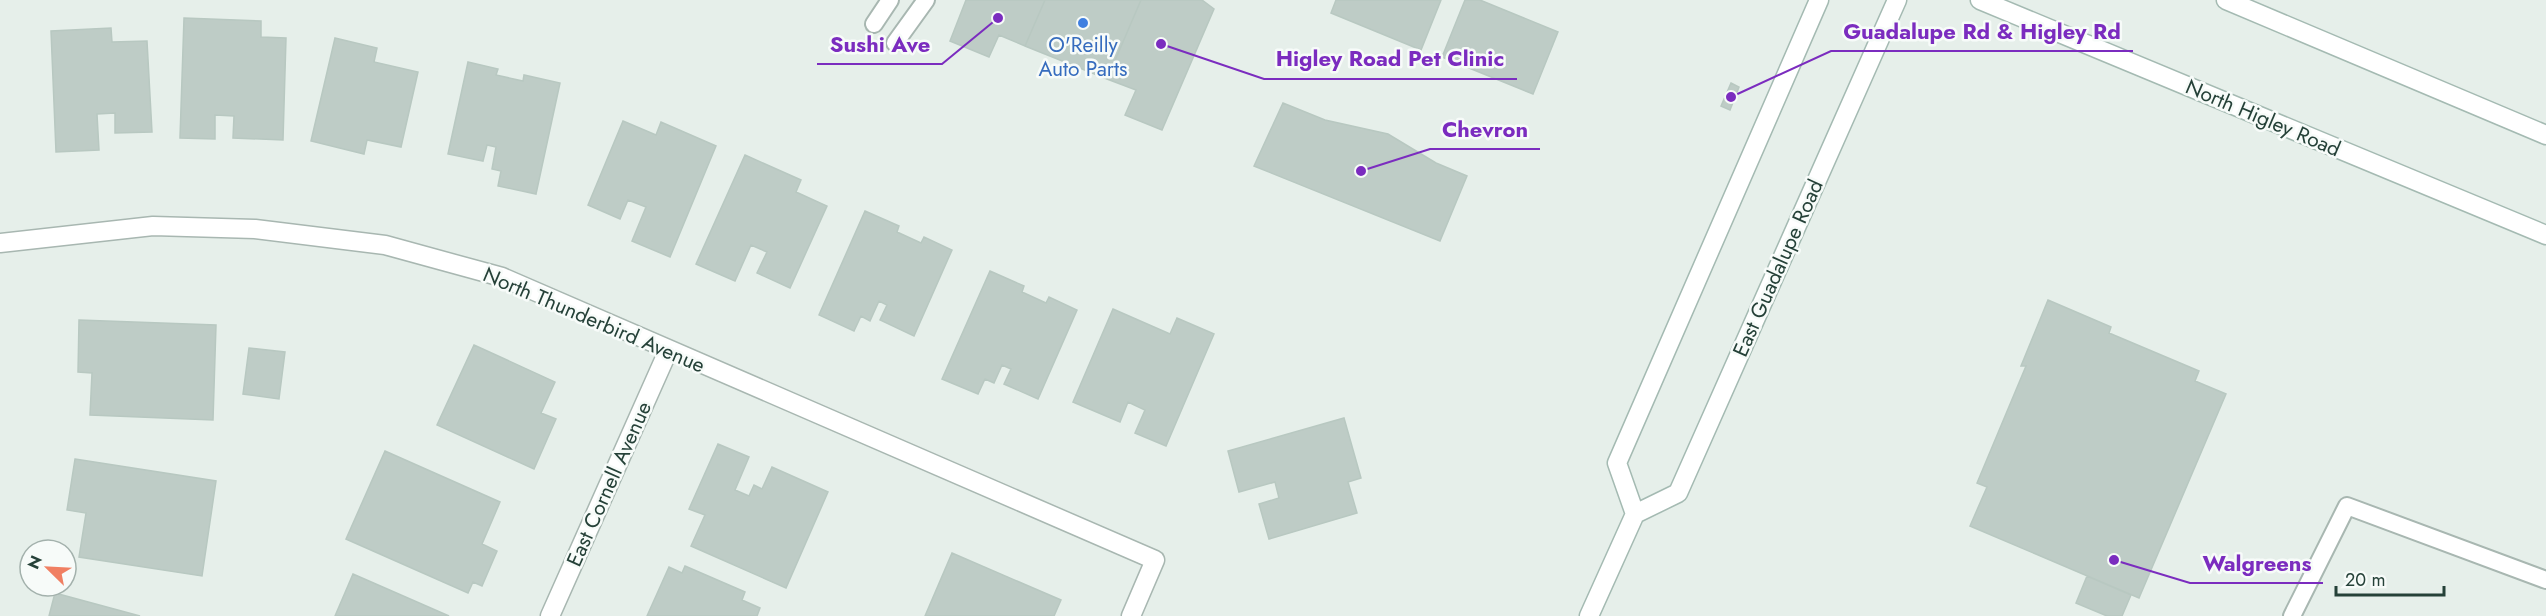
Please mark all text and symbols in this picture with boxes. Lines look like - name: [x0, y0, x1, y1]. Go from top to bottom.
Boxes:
- callout: Guadalupe Rd & Higley Rd: [1831, 11, 2133, 51]
- text: Guadalupe Rd & Higley Rd: [1843, 15, 2121, 47]
- marker: O'Reilly Auto Parts: [1076, 16, 1090, 30]
- callout: Sushi Ave: [817, 24, 942, 64]
- text: Sushi Ave: [830, 28, 930, 60]
- place label: O'Reilly Auto Parts: [1039, 30, 1127, 84]
- callout: Higley Road Pet Clinic: [1264, 39, 1517, 79]
- text: Higley Road Pet Clinic: [1276, 42, 1504, 74]
- street label: North Higley Road: [2181, 72, 2345, 164]
- callout: Chevron: [1430, 109, 1540, 149]
- text: Chevron: [1442, 113, 1528, 145]
- street label: East Guadalupe Road: [1725, 175, 1831, 361]
- street label: North Thunderbird Avenue: [478, 260, 710, 380]
- street label: East Cornell Avenue: [559, 397, 659, 571]
- north arrow: [18, 538, 78, 598]
- callout: Walgreens: [2190, 543, 2323, 583]
- text: Walgreens: [2202, 547, 2312, 579]
- text: N: [22, 552, 48, 573]
- scale bar: [2336, 559, 2444, 597]
- text: 20 m: [2345, 567, 2385, 593]

